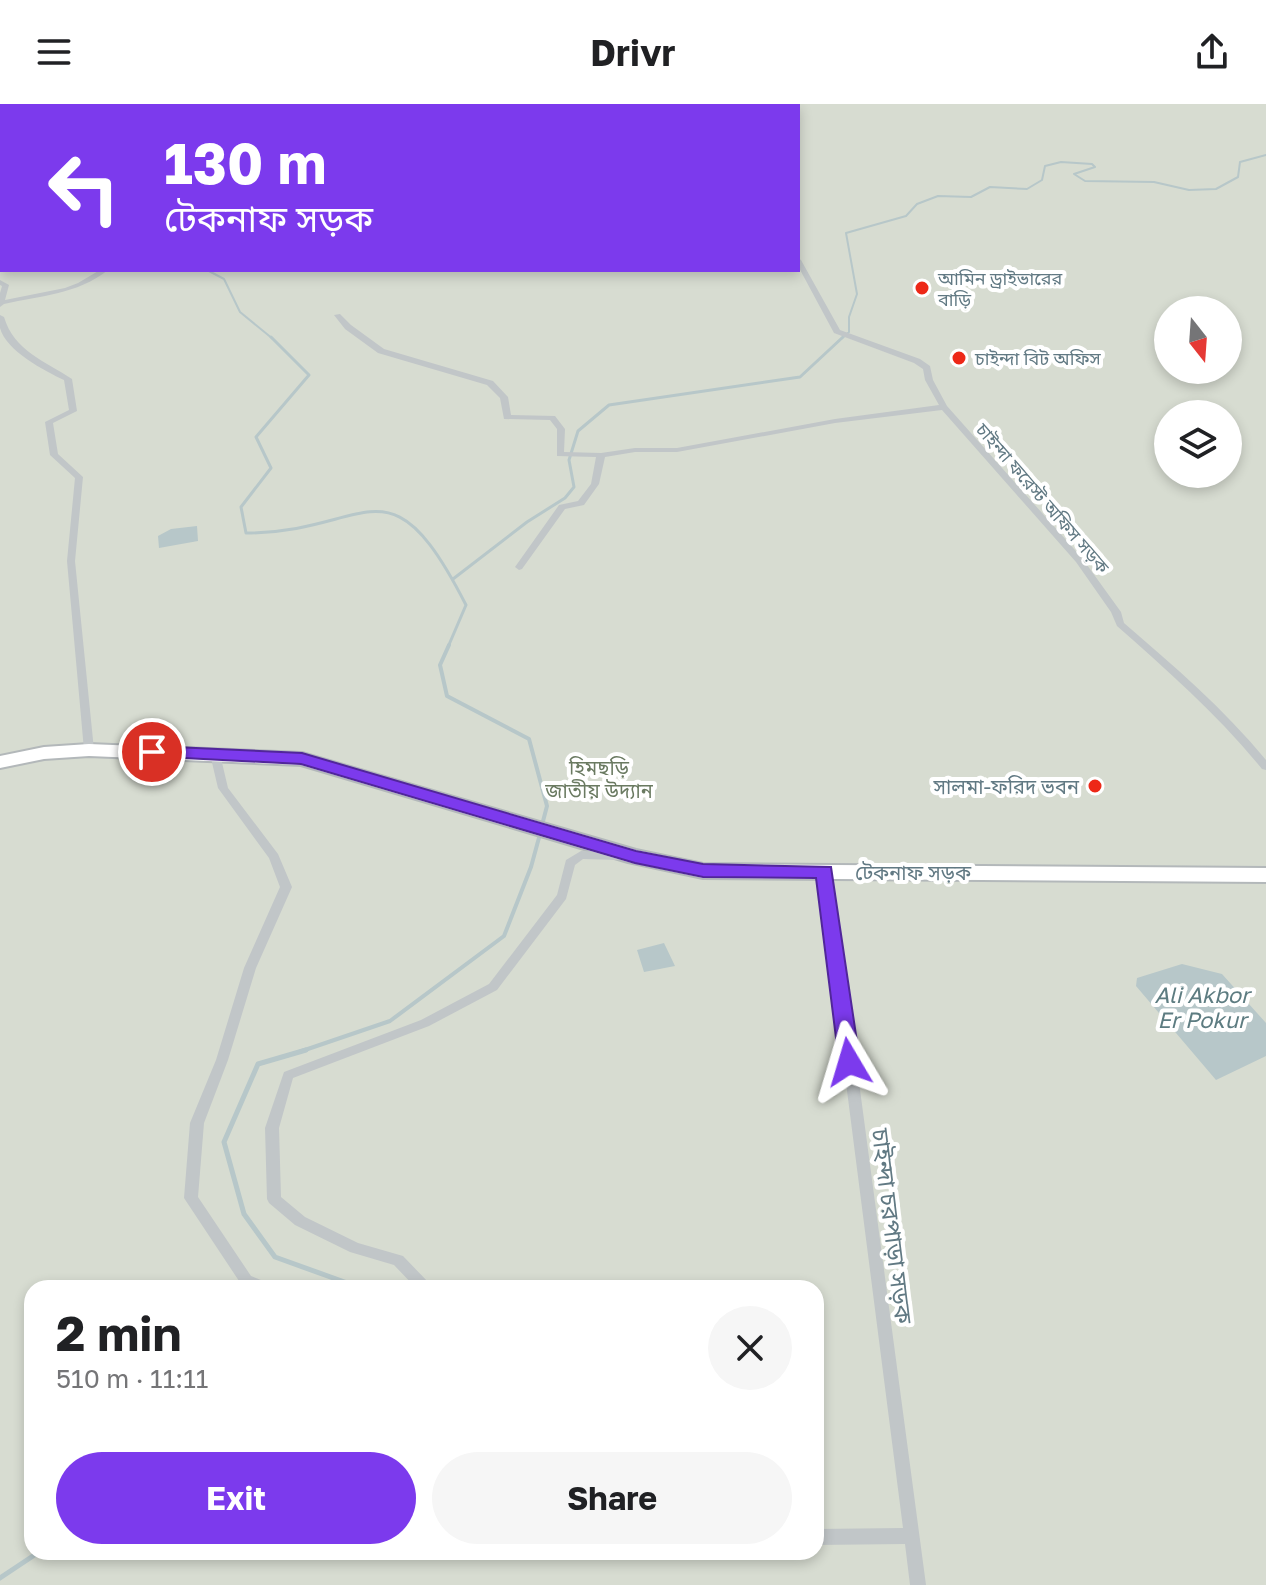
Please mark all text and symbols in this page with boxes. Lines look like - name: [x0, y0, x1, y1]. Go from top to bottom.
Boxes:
- icon: menu: [32, 30, 76, 74]
- icon: share: [1190, 30, 1234, 74]
- text: Drivr: [590, 31, 676, 74]
- text: 130 m: [164, 129, 326, 196]
- icon: left: [32, 136, 136, 240]
- text: টেকনাফ সড়ক: [164, 197, 373, 240]
- place label: আমিন ড্রাইভারের বাড়ি: [937, 267, 1062, 310]
- marker: আমিন ড্রাইভারের বাড়ি: [913, 279, 931, 297]
- north arrow: [1154, 296, 1242, 384]
- map controls: [1154, 296, 1242, 488]
- place label: চাইন্দা বিট অফিস: [974, 347, 1101, 369]
- marker: চাইন্দা বিট অফিস: [950, 349, 968, 367]
- button: layers: [1154, 400, 1242, 488]
- street label: চাইন্দা ফরেস্ট অফিস সড়ক: [971, 418, 1115, 578]
- pin: [118, 718, 186, 786]
- icon: arrive: [130, 730, 174, 774]
- park label: হিমছড়ি জাতীয় উদ্যান: [544, 755, 654, 802]
- place label: সালমা-ফরিদ ভবন: [933, 774, 1080, 798]
- marker: সালমা-ফরিদ ভবন: [1086, 777, 1104, 795]
- street label: টেকনাফ সড়ক: [855, 860, 972, 884]
- water label: Ali Akbor Er Pokur: [1154, 981, 1253, 1033]
- position arrow: [807, 1020, 891, 1104]
- street label: চাইন্দা চরপাড়া সড়ক: [867, 1126, 919, 1326]
- text: 2 min: [56, 1304, 181, 1362]
- button: close: [708, 1306, 792, 1390]
- text: 510 m · 11:11: [56, 1363, 208, 1394]
- button: Exit: [56, 1452, 416, 1544]
- button: Share: [432, 1452, 792, 1544]

